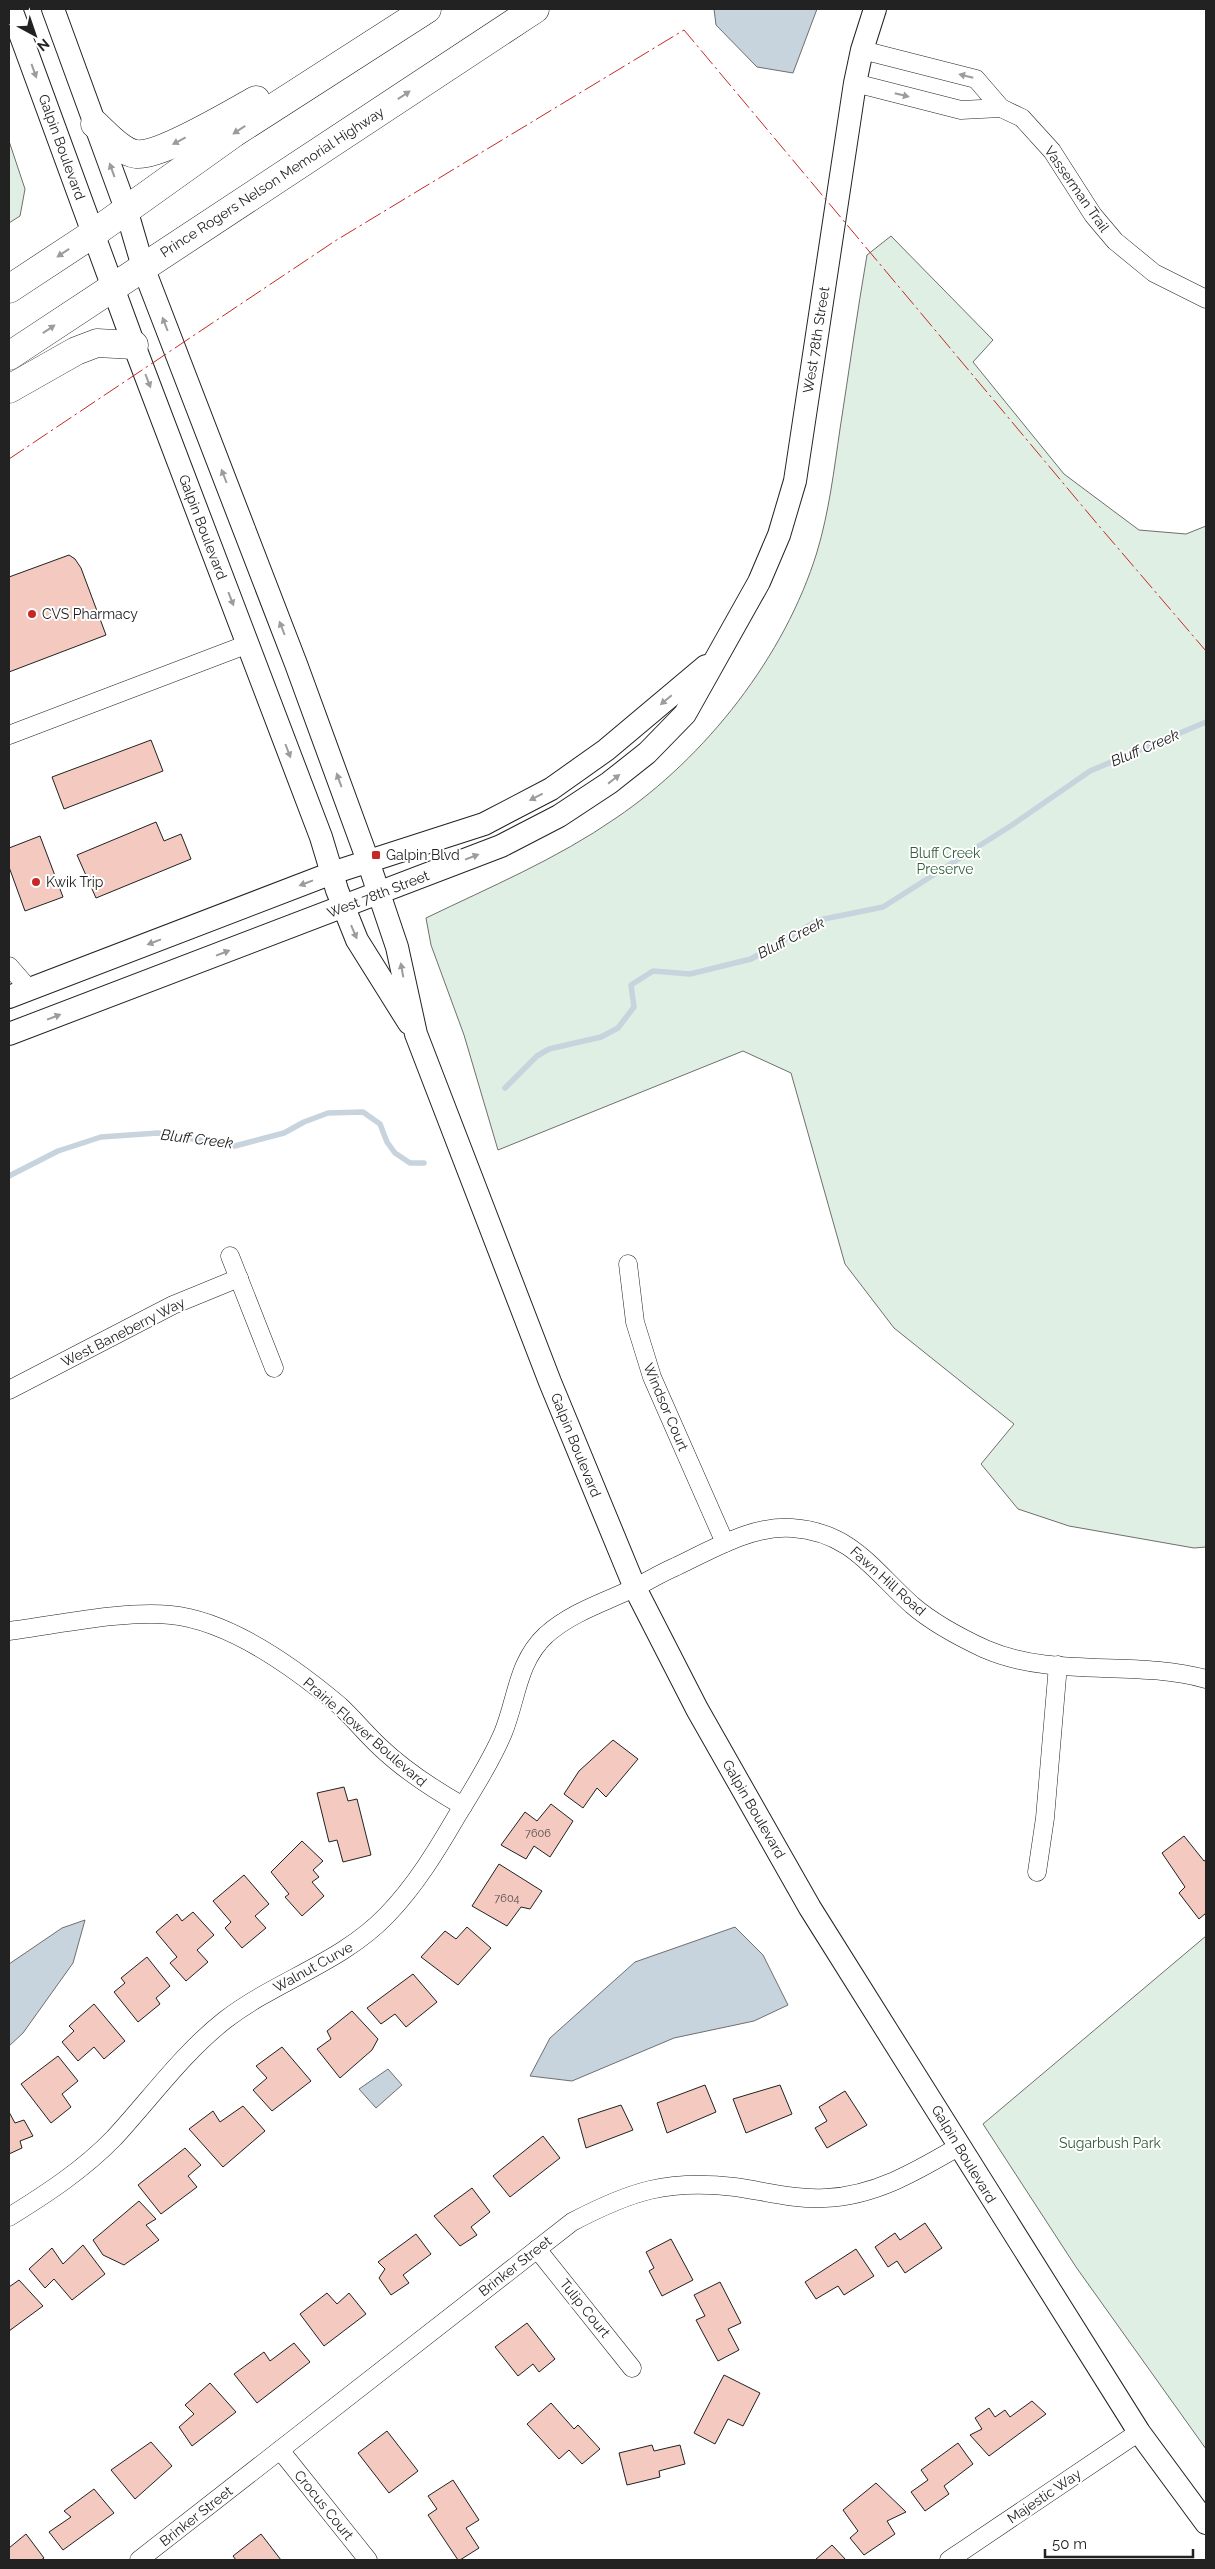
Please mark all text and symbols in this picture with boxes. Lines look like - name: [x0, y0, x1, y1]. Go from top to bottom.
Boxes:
- north arrow: [10, 10, 60, 60]
- text: N: [34, 35, 53, 55]
- one-way arrow: [30, 64, 38, 79]
- one-way arrow: [959, 72, 974, 80]
- one-way arrow: [397, 90, 411, 100]
- one-way arrow: [895, 91, 910, 99]
- street label: Galpin Boulevard: [35, 92, 89, 202]
- street label: Prince Rogers Nelson Memorial Highway: [157, 103, 387, 260]
- one-way arrow: [232, 125, 246, 135]
- one-way arrow: [172, 137, 186, 145]
- street label: Vasserman Trail: [1041, 143, 1113, 235]
- one-way arrow: [108, 162, 116, 177]
- one-way arrow: [56, 248, 69, 258]
- street label: West 78th Street: [800, 285, 832, 395]
- one-way arrow: [161, 317, 168, 332]
- one-way arrow: [43, 324, 56, 334]
- one-way arrow: [145, 374, 152, 389]
- one-way arrow: [219, 469, 227, 483]
- street label: Galpin Boulevard: [176, 472, 230, 582]
- one-way arrow: [227, 592, 235, 607]
- place label: CVS Pharmacy: [42, 606, 138, 622]
- marker: CVS Pharmacy: [26, 608, 38, 620]
- one-way arrow: [278, 620, 285, 635]
- one-way arrow: [659, 695, 672, 706]
- water label: Bluff Creek: [1108, 725, 1182, 771]
- one-way arrow: [284, 744, 292, 759]
- one-way arrow: [335, 772, 343, 787]
- one-way arrow: [607, 774, 620, 785]
- one-way arrow: [529, 793, 543, 801]
- park label: Bluff Creek Preserve: [909, 845, 981, 877]
- place label: Galpin Blvd: [386, 847, 460, 863]
- marker: Galpin Blvd: [370, 849, 382, 861]
- one-way arrow: [465, 853, 479, 861]
- street label: West 78th Street: [325, 867, 432, 921]
- place label: Kwik Trip: [46, 874, 104, 890]
- marker: Kwik Trip: [30, 876, 42, 888]
- one-way arrow: [298, 879, 313, 887]
- water label: Bluff Creek: [754, 913, 828, 963]
- one-way arrow: [350, 925, 358, 939]
- one-way arrow: [147, 938, 161, 946]
- one-way arrow: [215, 949, 230, 956]
- one-way arrow: [398, 962, 406, 977]
- one-way arrow: [47, 1013, 62, 1021]
- water label: Bluff Creek: [160, 1126, 234, 1152]
- street label: West Baneberry Way: [59, 1294, 188, 1370]
- street label: Windsor Court: [640, 1361, 692, 1454]
- street label: Galpin Boulevard: [548, 1391, 604, 1499]
- street label: Fawn Hill Road: [847, 1543, 929, 1619]
- street label: Prairie Flower Boulevard: [300, 1674, 430, 1790]
- street label: Galpin Boulevard: [719, 1757, 789, 1861]
- house number: 7606: [525, 1827, 551, 1840]
- house number: 7604: [494, 1892, 520, 1905]
- street label: Walnut Curve: [270, 1939, 356, 1995]
- street label: Galpin Boulevard: [929, 2102, 999, 2206]
- park label: Sugarbush Park: [1059, 2135, 1162, 2151]
- street label: Brinker Street: [476, 2233, 555, 2299]
- street label: Tulip Court: [557, 2276, 614, 2341]
- street label: Majestic Way: [1004, 2465, 1084, 2527]
- street label: Crocus Court: [291, 2467, 357, 2543]
- street label: Brinker Street: [157, 2483, 236, 2549]
- scale bar: [1045, 2526, 1192, 2558]
- text: 50 m: [1052, 2535, 1087, 2553]

